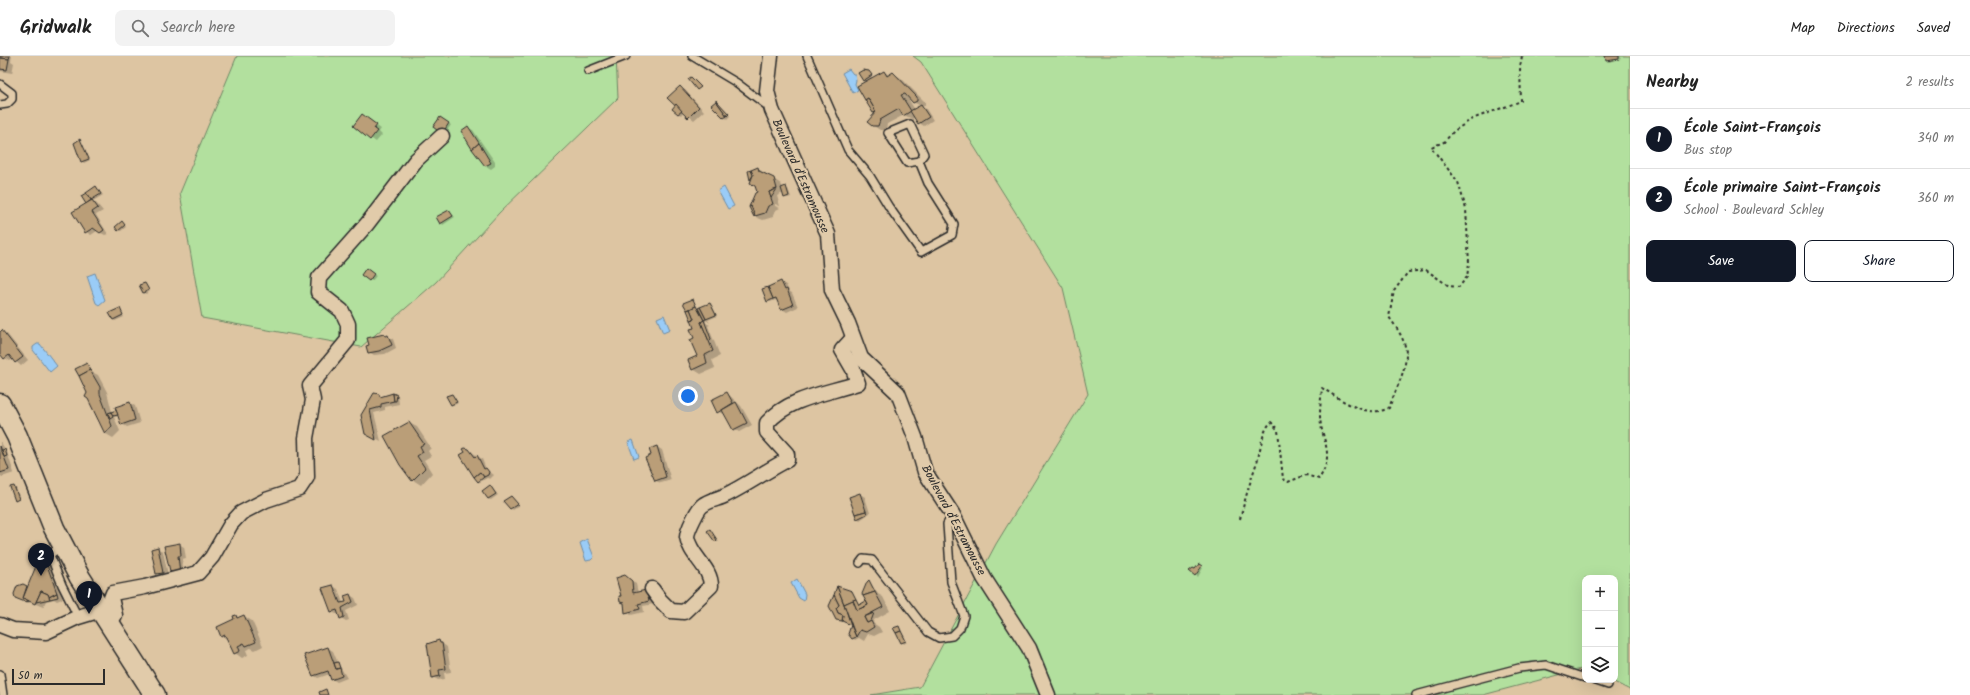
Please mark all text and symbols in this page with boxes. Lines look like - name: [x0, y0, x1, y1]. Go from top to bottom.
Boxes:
- search box: [115, 10, 395, 46]
- text: Gridwalk: [20, 13, 91, 43]
- text: Search here: [161, 16, 235, 40]
- icon: search: [129, 17, 151, 39]
- text: Map: [1790, 17, 1815, 39]
- text: Directions: [1837, 17, 1895, 39]
- text: Saved: [1917, 17, 1950, 39]
- text: Nearby: [1646, 69, 1698, 96]
- text: 2 results: [1906, 72, 1954, 93]
- street label: Boulevard d'Estramousse: [767, 116, 835, 237]
- text: École Saint-François: [1684, 116, 1821, 140]
- text: 1: [1657, 128, 1661, 149]
- text: 340 m: [1917, 128, 1954, 149]
- text: Bus stop: [1684, 140, 1732, 161]
- text: École primaire Saint-François: [1684, 176, 1881, 200]
- text: 2: [1655, 188, 1663, 209]
- text: 360 m: [1917, 188, 1954, 209]
- text: School · Boulevard Schley: [1684, 200, 1824, 221]
- button: Save: [1646, 240, 1796, 282]
- button: Share: [1804, 240, 1954, 282]
- your location: [678, 386, 698, 406]
- street label: Boulevard d'Estramousse: [916, 461, 991, 580]
- pin: 2: [28, 543, 54, 576]
- map controls: [1582, 575, 1618, 683]
- button: +: [1582, 575, 1618, 611]
- pin: 1: [76, 581, 102, 614]
- button: −: [1582, 611, 1618, 647]
- button: layers: [1582, 647, 1618, 683]
- scale bar: [12, 667, 105, 686]
- text: 50 m: [18, 667, 43, 685]

